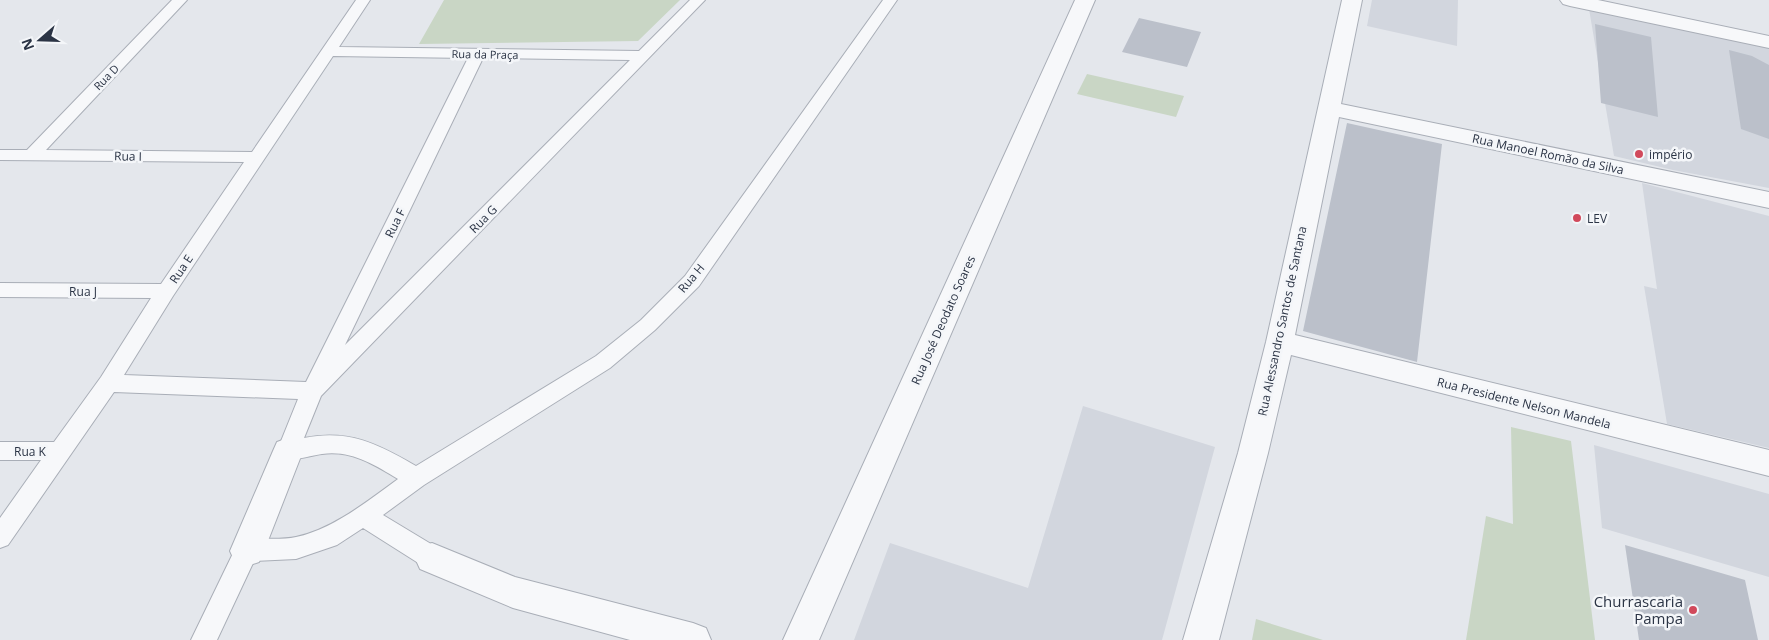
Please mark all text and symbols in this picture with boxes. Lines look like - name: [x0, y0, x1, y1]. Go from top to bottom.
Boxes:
- north arrow: [15, 15, 65, 65]
- text: N: [16, 36, 38, 53]
- street label: Rua da Praça: [451, 46, 519, 62]
- street label: Rua D: [90, 61, 122, 93]
- street label: Rua Manoel Romão da Silva: [1471, 130, 1625, 178]
- place label: império: [1649, 146, 1692, 163]
- street label: Rua I: [114, 147, 142, 165]
- marker: império: [1633, 148, 1645, 160]
- street label: Rua G: [465, 201, 501, 237]
- street label: Rua F: [381, 205, 409, 241]
- place label: LEV: [1587, 210, 1608, 227]
- marker: LEV: [1571, 212, 1583, 224]
- street label: Rua Alessandro Santos de Santana: [1254, 225, 1310, 417]
- street label: Rua E: [165, 251, 197, 287]
- street label: Rua José Deodato Soares: [907, 252, 979, 387]
- street label: Rua H: [674, 260, 708, 296]
- street label: Rua J: [69, 283, 97, 300]
- street label: Rua Presidente Nelson Mandela: [1435, 373, 1613, 433]
- street label: Rua K: [14, 443, 47, 460]
- place label: Churrascaria Pampa: [1594, 591, 1683, 628]
- marker: Churrascaria Pampa: [1687, 604, 1699, 616]

